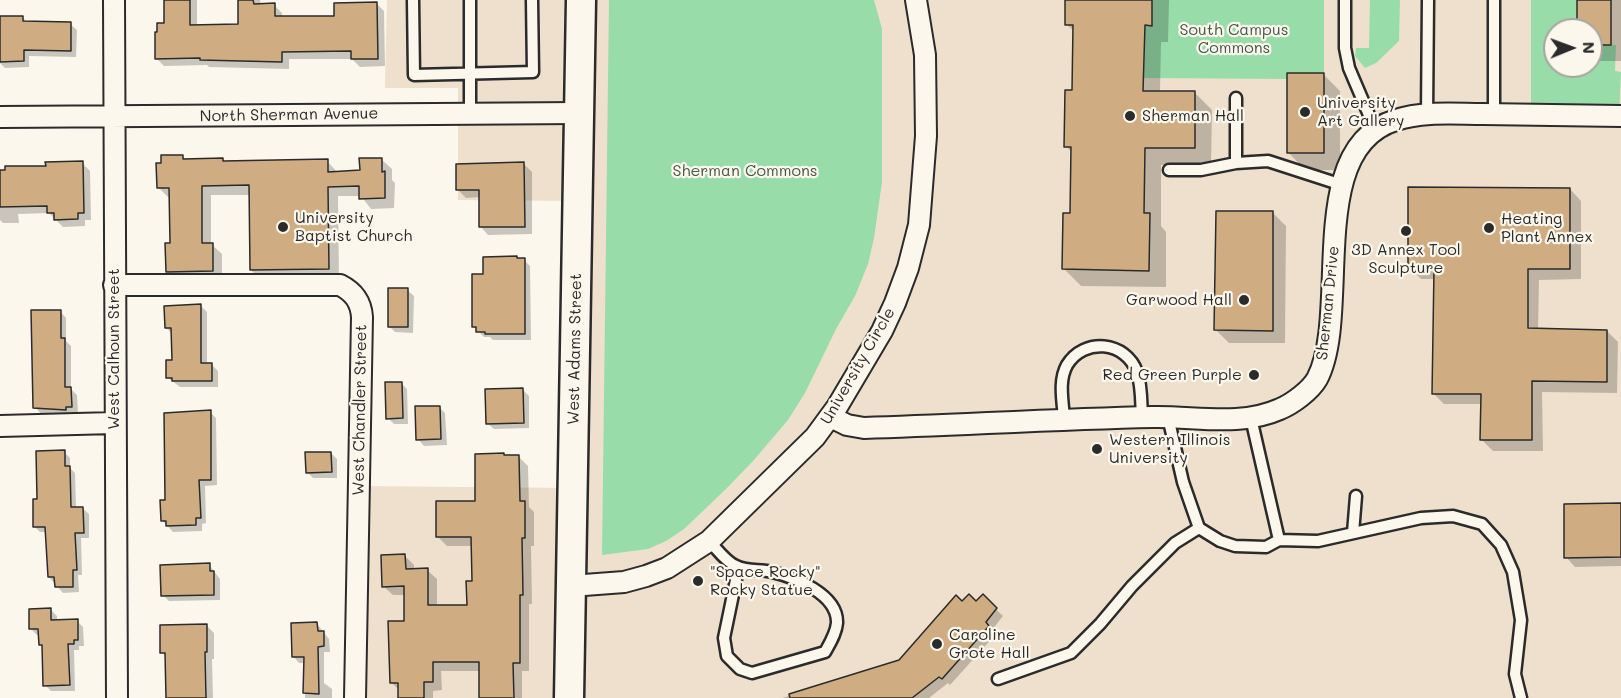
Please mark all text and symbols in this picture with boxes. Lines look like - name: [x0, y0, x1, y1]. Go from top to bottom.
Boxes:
- north arrow: [1543, 18, 1603, 78]
- park label: South Campus Commons: [1180, 20, 1288, 58]
- text: N: [1579, 41, 1600, 54]
- place label: University Art Gallery: [1317, 93, 1404, 131]
- street label: North Sherman Avenue: [200, 104, 378, 126]
- marker: University Art Gallery: [1298, 105, 1312, 119]
- place label: Sherman Hall: [1142, 106, 1244, 126]
- marker: Sherman Hall: [1123, 109, 1137, 123]
- park label: Sherman Commons: [672, 161, 818, 181]
- place label: University Baptist Church: [295, 208, 412, 246]
- place label: Heating Plant Annex: [1501, 209, 1593, 247]
- marker: University Baptist Church: [276, 220, 290, 234]
- marker: Heating Plant Annex: [1482, 221, 1496, 235]
- marker: 3D Annex Tool Sculpture: [1399, 224, 1413, 238]
- place label: 3D Annex Tool Sculpture: [1351, 240, 1461, 278]
- street label: Sherman Drive: [1312, 245, 1344, 361]
- street label: West Calhoun Street: [104, 268, 124, 430]
- street label: West Adams Street: [564, 273, 586, 425]
- place label: Garwood Hall: [1126, 290, 1232, 310]
- marker: Garwood Hall: [1237, 293, 1251, 307]
- street label: University Circle: [817, 304, 899, 428]
- street label: West Chandler Street: [349, 324, 371, 496]
- place label: Red Green Purple: [1103, 365, 1242, 385]
- marker: Red Green Purple: [1247, 368, 1261, 382]
- place label: Western Illinois University: [1109, 430, 1231, 468]
- marker: Western Illinois University: [1090, 442, 1104, 456]
- place label: "Space Rocky" Rocky Statue: [710, 562, 821, 600]
- marker: "Space Rocky" Rocky Statue: [691, 574, 705, 588]
- place label: Caroline Grote Hall: [949, 625, 1030, 663]
- marker: Caroline Grote Hall: [930, 637, 944, 651]

